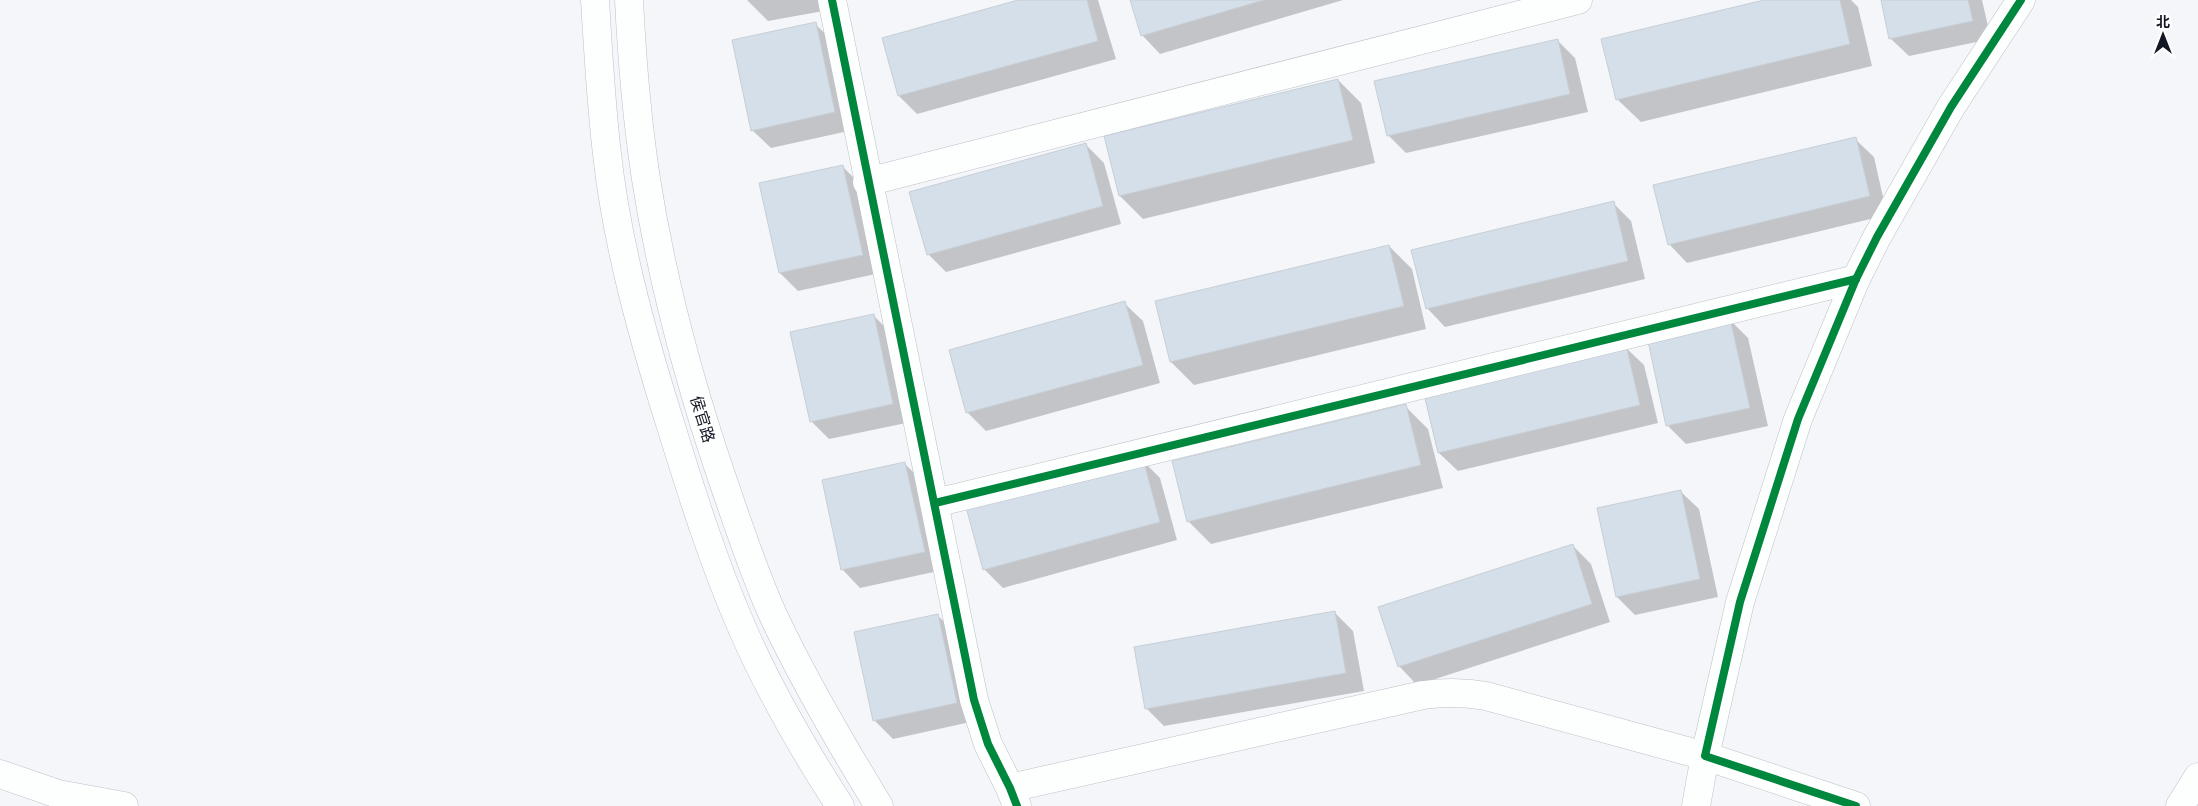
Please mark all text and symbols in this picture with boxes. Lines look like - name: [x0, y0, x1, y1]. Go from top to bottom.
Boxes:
- north arrow: [2138, 10, 2188, 60]
- text: 北: [2156, 12, 2170, 32]
- street label: 侯官路: [685, 393, 721, 445]

